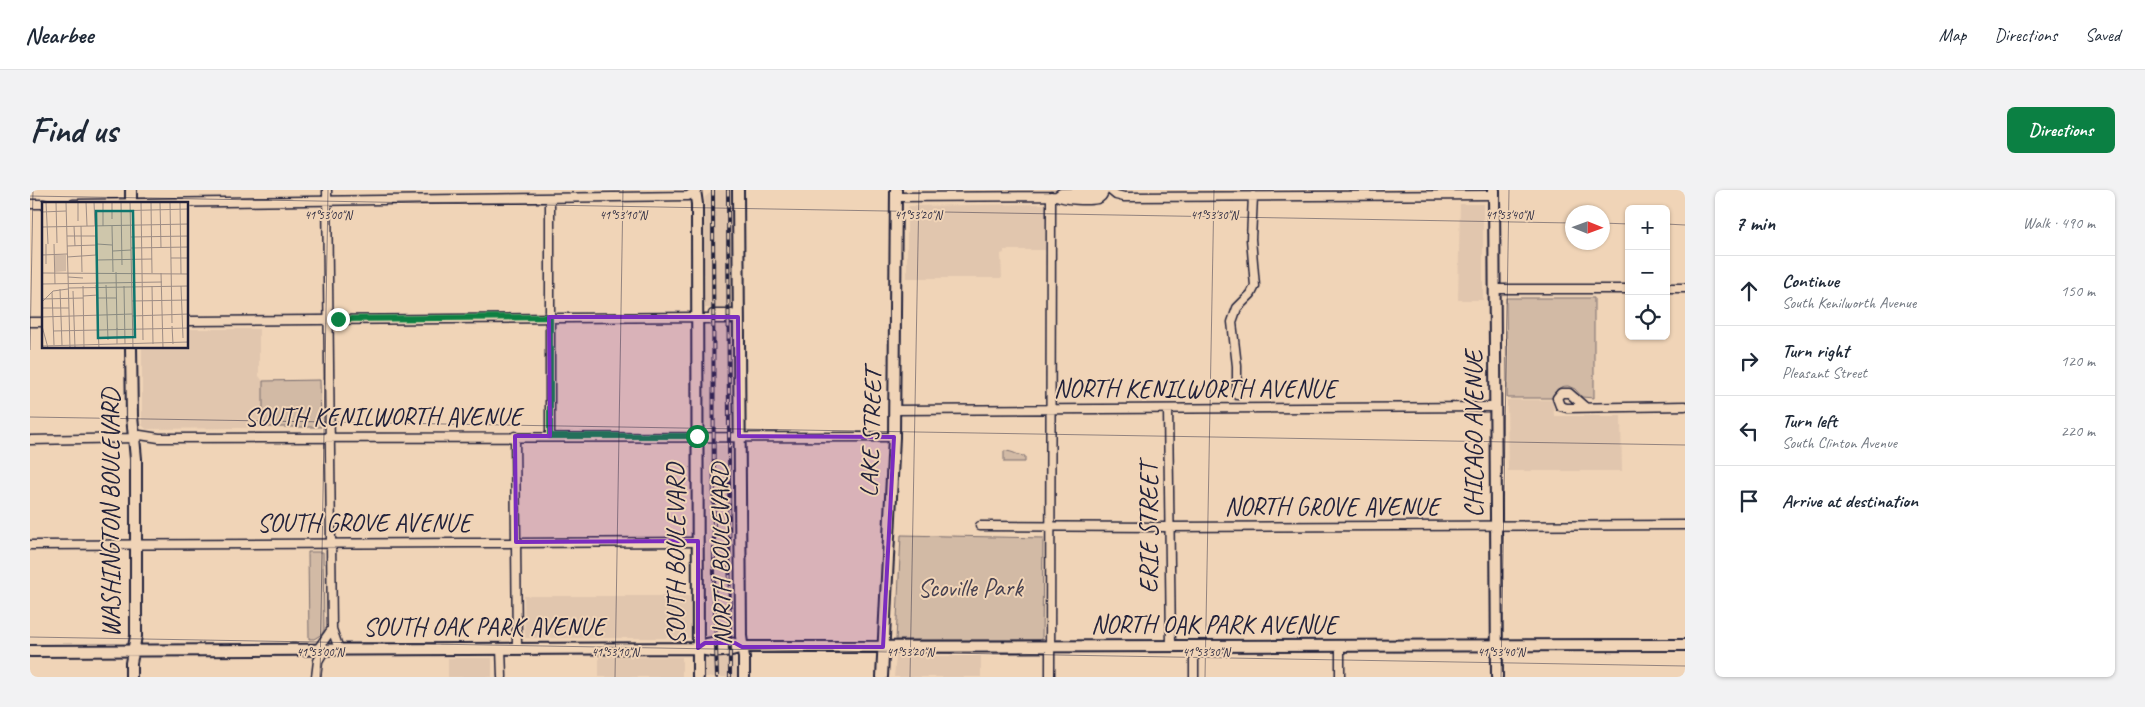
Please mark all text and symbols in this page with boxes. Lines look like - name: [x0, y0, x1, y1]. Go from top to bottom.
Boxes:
- text: Nearbee: [25, 20, 93, 50]
- text: Map: [1939, 24, 1966, 46]
- text: Directions: [1994, 24, 2057, 46]
- text: Saved: [2085, 24, 2120, 46]
- button: Directions: [2007, 107, 2115, 153]
- text: Find us: [30, 108, 117, 153]
- inset map: [42, 202, 189, 349]
- north arrow: [1565, 205, 1610, 250]
- map controls: [1625, 205, 1670, 340]
- button: +: [1625, 205, 1670, 250]
- text: 41°53'00"N: [304, 207, 353, 223]
- text: 41°53'10"N: [599, 207, 648, 223]
- text: 41°53'20"N: [894, 207, 943, 223]
- text: 41°53'30"N: [1190, 207, 1239, 223]
- text: 41°53'40"N: [1485, 207, 1534, 223]
- text: 7 min: [1735, 210, 1775, 236]
- text: Walk · 490 m: [2023, 213, 2095, 233]
- button: −: [1625, 250, 1670, 295]
- text: Continue: [1782, 269, 1839, 293]
- icon: ahead: [1735, 277, 1763, 305]
- text: 150 m: [2061, 281, 2095, 301]
- text: South Kenilworth Avenue: [1782, 293, 1916, 313]
- button: locate: [1625, 295, 1670, 340]
- route end: [327, 308, 350, 331]
- text: Turn right: [1782, 339, 1849, 363]
- icon: right: [1735, 347, 1763, 375]
- street label: CHICAGO AVENUE: [1458, 348, 1490, 518]
- text: 120 m: [2061, 351, 2095, 371]
- street label: LAKE STREET: [853, 362, 889, 498]
- text: Pleasant Street: [1782, 363, 1867, 383]
- street label: NORTH KENILWORTH AVENUE: [1054, 373, 1340, 405]
- street label: WASHINGTON BOULEVARD: [95, 386, 127, 637]
- street label: SOUTH KENILWORTH AVENUE: [244, 401, 525, 433]
- text: Turn left: [1782, 409, 1837, 433]
- icon: left: [1735, 417, 1763, 445]
- text: 220 m: [2061, 421, 2095, 441]
- route start: [686, 425, 709, 448]
- text: South Clinton Avenue: [1782, 433, 1897, 453]
- street label: ERIE STREET: [1133, 456, 1165, 593]
- street label: NORTH BOULEVARD: [703, 460, 739, 645]
- street label: SOUTH BOULEVARD: [660, 462, 692, 645]
- icon: arrive: [1735, 487, 1763, 515]
- text: Arrive at destination: [1782, 489, 1918, 513]
- street label: NORTH GROVE AVENUE: [1225, 491, 1443, 523]
- street label: SOUTH GROVE AVENUE: [257, 507, 474, 539]
- park label: Scoville Park: [918, 572, 1024, 604]
- street label: NORTH OAK PARK AVENUE: [1091, 609, 1340, 641]
- street label: SOUTH OAK PARK AVENUE: [363, 611, 608, 643]
- text: 41°53'00"N: [296, 644, 345, 660]
- text: 41°53'10"N: [591, 644, 640, 660]
- text: 41°53'20"N: [886, 644, 935, 660]
- text: 41°53'30"N: [1182, 644, 1231, 660]
- text: 41°53'40"N: [1477, 644, 1526, 660]

